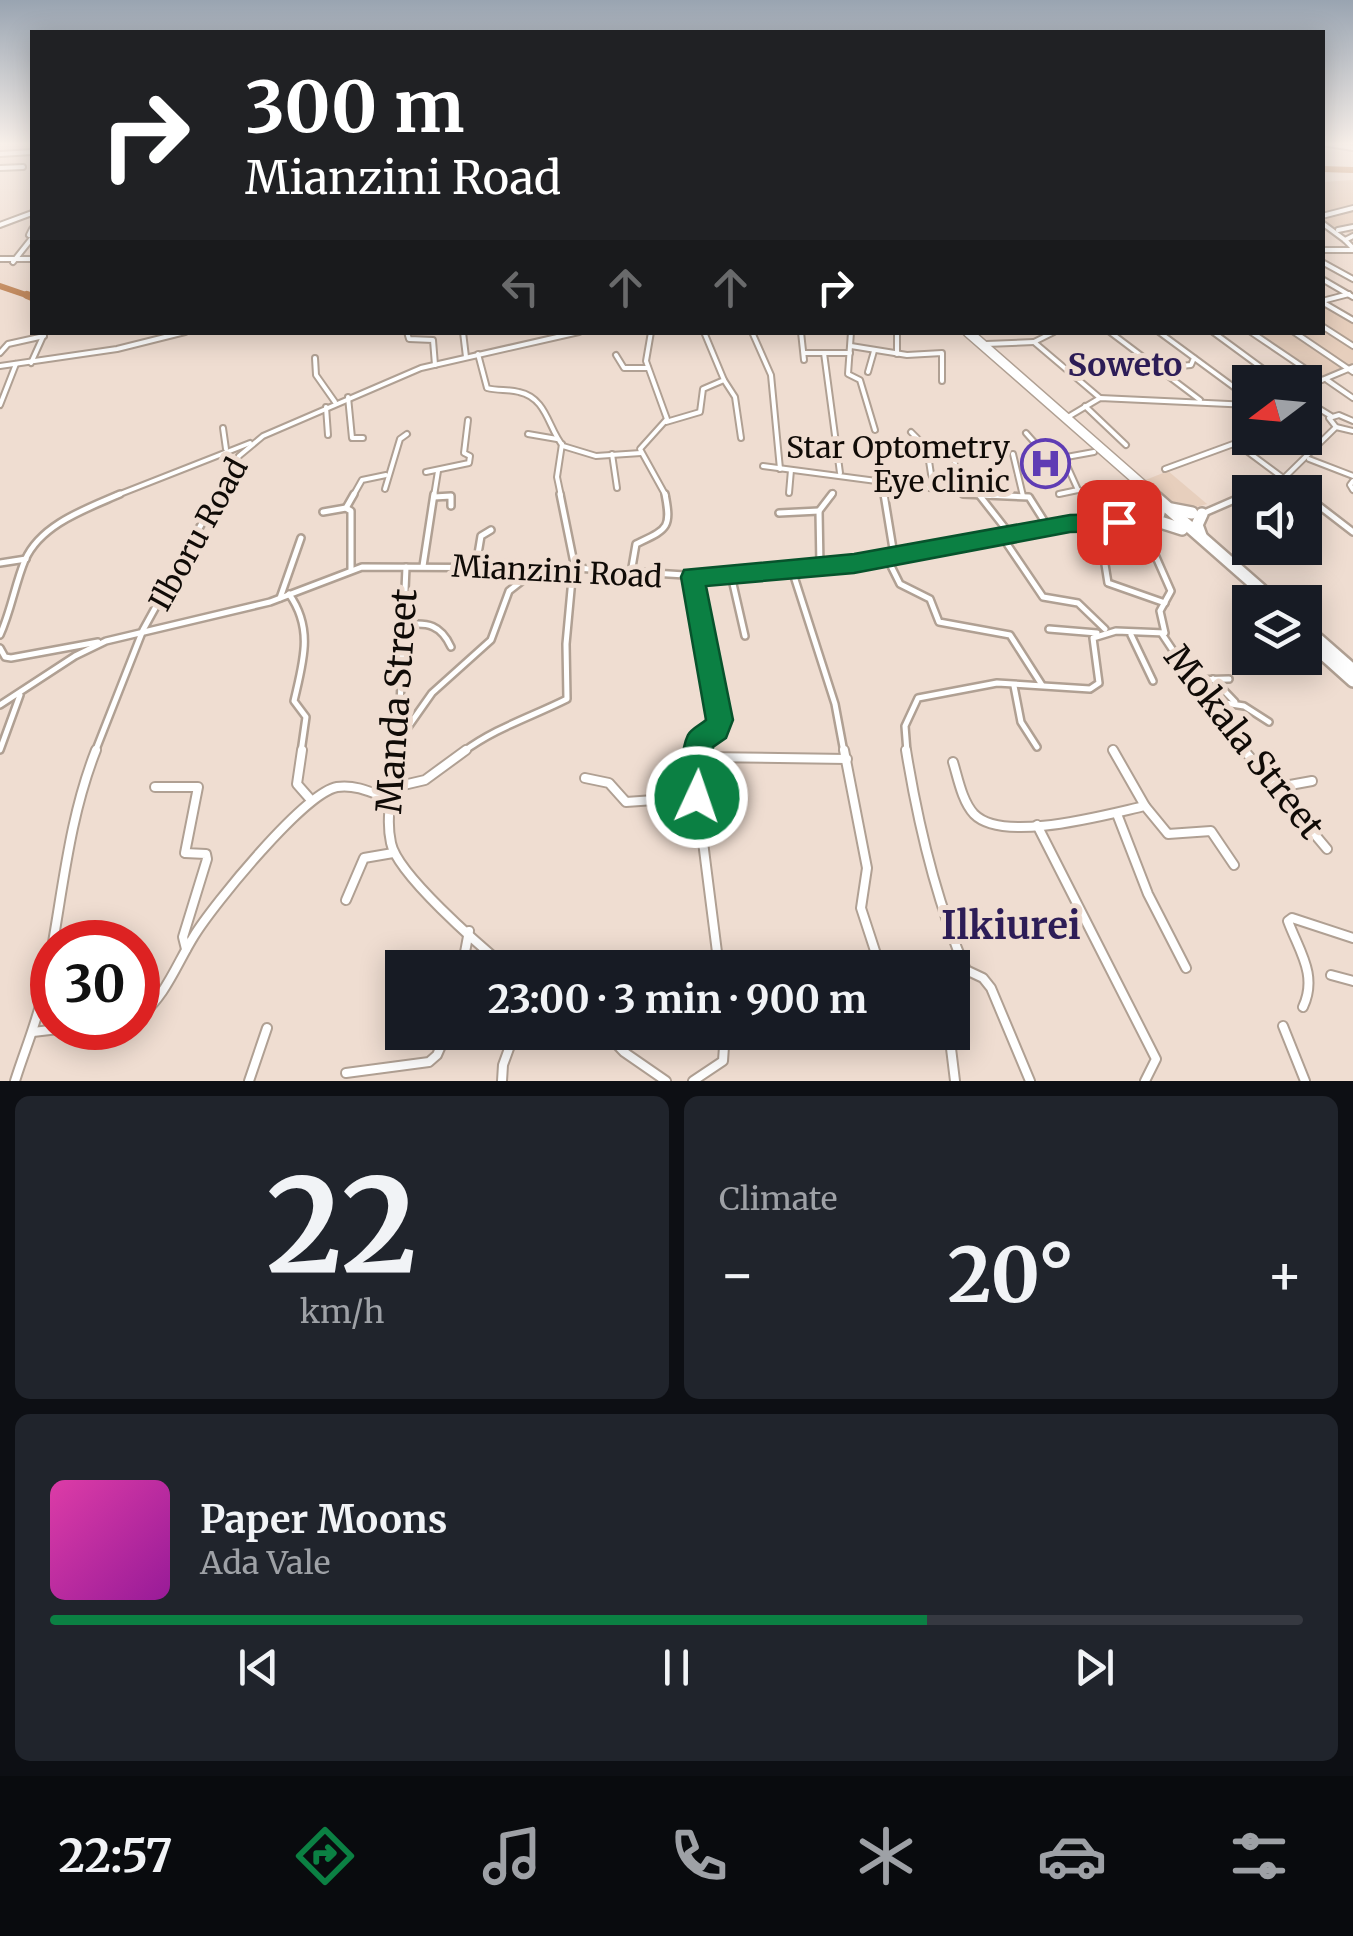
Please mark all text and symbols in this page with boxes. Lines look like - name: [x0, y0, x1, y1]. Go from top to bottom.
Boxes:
- text: 300 m: [245, 63, 464, 151]
- icon: right: [80, 70, 210, 200]
- text: Mianzini Road: [245, 150, 561, 206]
- icon: left: [493, 260, 548, 315]
- icon: ahead: [598, 260, 653, 315]
- icon: ahead: [703, 260, 758, 315]
- icon: right: [808, 260, 863, 315]
- district label: Soweto: [1068, 345, 1182, 385]
- north arrow: [1232, 365, 1322, 455]
- map controls: [1232, 365, 1322, 675]
- place label: Star Optometry Eye clinic: [786, 428, 1011, 500]
- hospital icon: Star Optometry Eye clinic: [1019, 438, 1071, 490]
- street label: Ilboru Road: [141, 451, 255, 617]
- button: sound: [1232, 475, 1322, 565]
- pin: [1077, 480, 1162, 565]
- icon: arrive: [1092, 495, 1147, 550]
- street label: Mianzini Road: [451, 547, 663, 595]
- button: layers: [1232, 585, 1322, 675]
- street label: Manda Street: [367, 587, 427, 815]
- street label: Mokala Street: [1155, 636, 1333, 848]
- position arrow: [645, 745, 749, 849]
- district label: Ilkiurei: [941, 902, 1081, 949]
- speed limit sign: 30: [30, 920, 160, 1050]
- text: 23:00 · 3 min · 900 m: [488, 976, 867, 1023]
- text: 22: [266, 1145, 418, 1308]
- text: Climate: [719, 1179, 837, 1219]
- text: 20°: [947, 1228, 1075, 1322]
- text: −: [719, 1240, 756, 1309]
- text: +: [1266, 1240, 1303, 1309]
- text: km/h: [300, 1292, 384, 1332]
- text: Paper Moons: [200, 1496, 447, 1543]
- text: Ada Vale: [200, 1543, 330, 1583]
- icon: previous: [231, 1640, 286, 1695]
- icon: pause: [649, 1640, 704, 1695]
- icon: next: [1067, 1640, 1122, 1695]
- icon: directions: [290, 1821, 360, 1891]
- icon: music: [477, 1821, 547, 1891]
- icon: phone: [664, 1821, 734, 1891]
- icon: climate: [851, 1821, 921, 1891]
- icon: car: [1037, 1821, 1107, 1891]
- icon: filters: [1224, 1821, 1294, 1891]
- text: 22:57: [58, 1828, 173, 1884]

